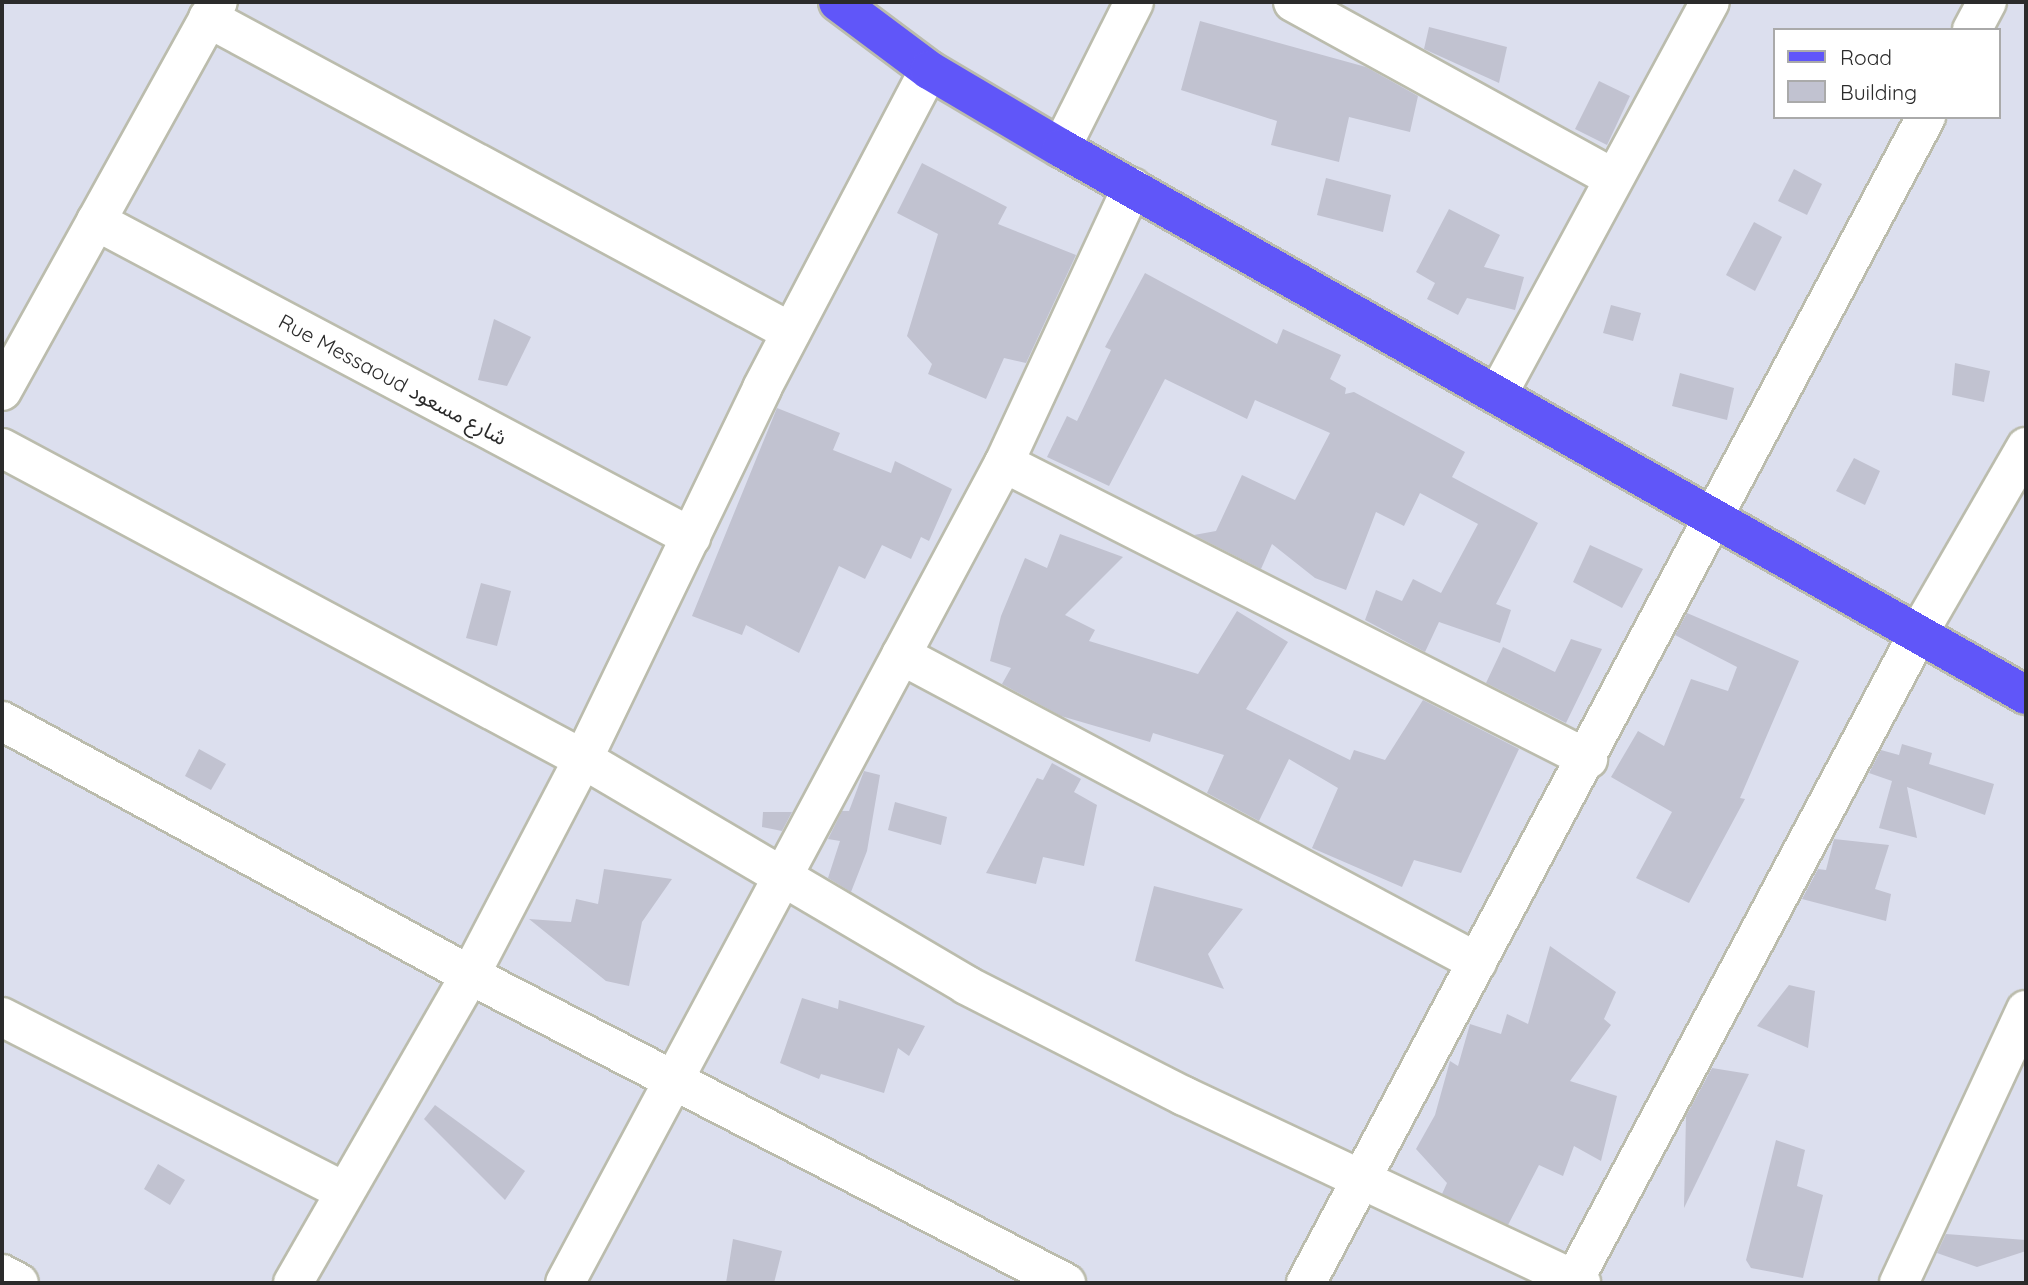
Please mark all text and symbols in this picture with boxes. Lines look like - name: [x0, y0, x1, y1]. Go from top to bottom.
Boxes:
- legend: [1772, 28, 2000, 119]
- text: Road: [1840, 44, 1892, 70]
- text: Building: [1840, 79, 1917, 105]
- street label: Rue Messaoud شارع مسعود: [275, 308, 511, 450]

